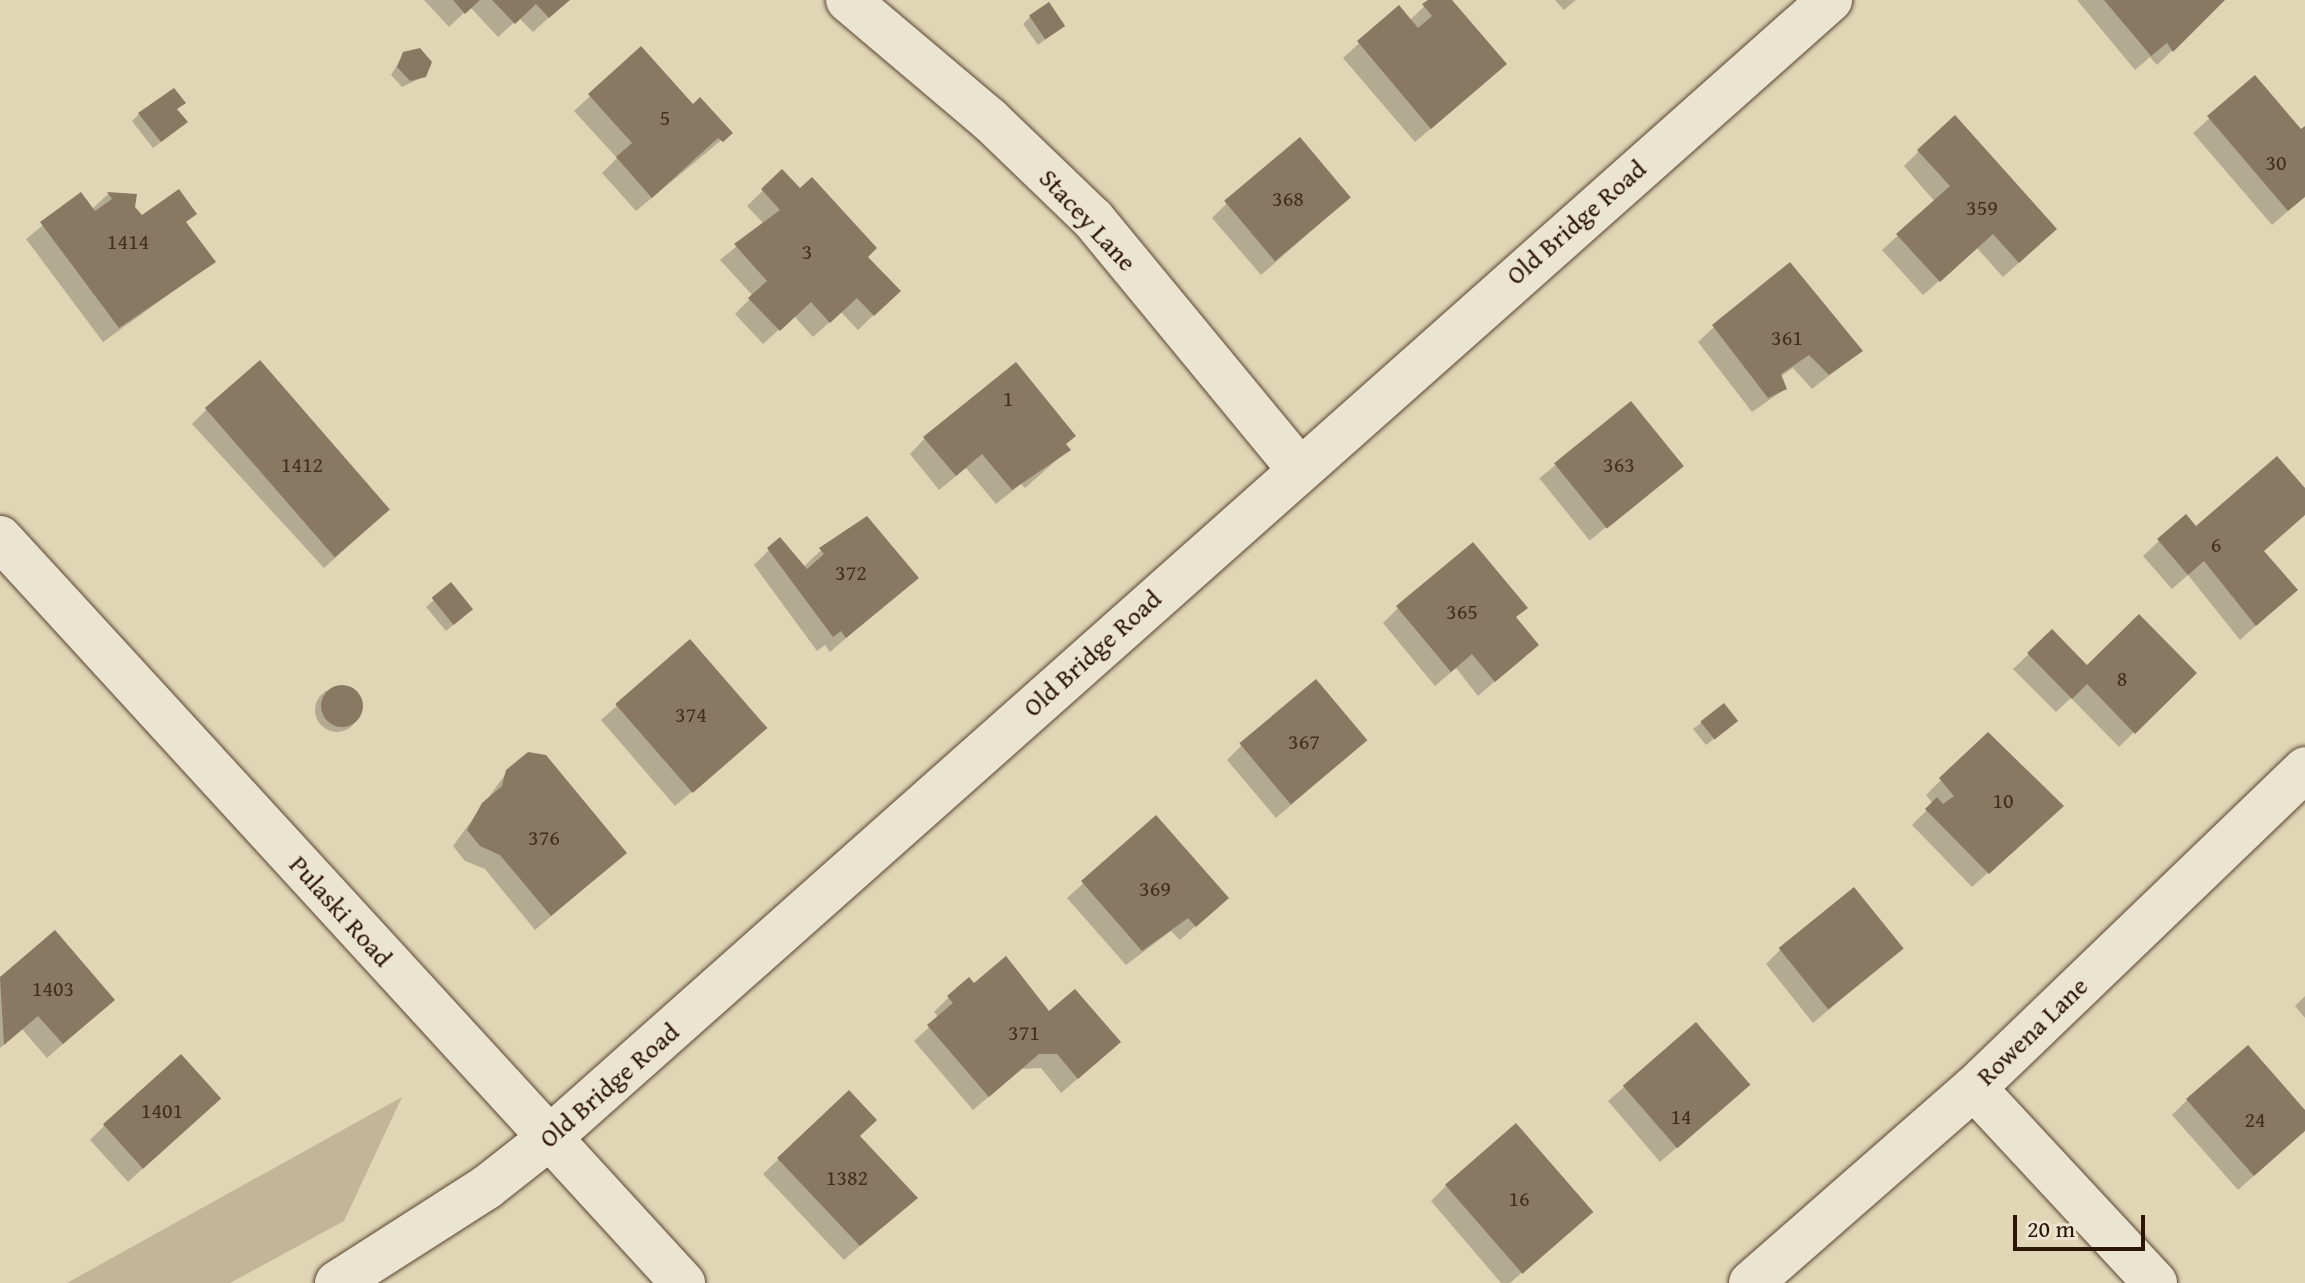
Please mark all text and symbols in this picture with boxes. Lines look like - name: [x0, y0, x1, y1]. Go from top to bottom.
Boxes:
- house number: 5: [660, 105, 670, 131]
- house number: 30: [2265, 150, 2287, 176]
- street label: Old Bridge Road: [1500, 153, 1652, 291]
- street label: Stacey Lane: [1033, 162, 1143, 278]
- house number: 368: [1272, 186, 1304, 212]
- house number: 359: [1966, 195, 1998, 221]
- house number: 1414: [107, 229, 149, 255]
- house number: 3: [802, 239, 812, 265]
- house number: 361: [1771, 325, 1803, 351]
- house number: 1: [1003, 386, 1013, 412]
- house number: 1412: [281, 452, 323, 478]
- house number: 363: [1603, 452, 1635, 478]
- house number: 6: [2211, 532, 2221, 558]
- house number: 372: [835, 560, 867, 586]
- street label: Old Bridge Road: [1017, 583, 1167, 723]
- house number: 365: [1446, 599, 1478, 625]
- house number: 8: [2117, 666, 2127, 692]
- house number: 374: [675, 702, 707, 728]
- house number: 367: [1288, 729, 1320, 755]
- house number: 10: [1992, 788, 2014, 814]
- house number: 376: [528, 825, 560, 851]
- street label: Pulaski Road: [283, 849, 399, 973]
- house number: 369: [1139, 876, 1171, 902]
- street label: Rowena Lane: [1970, 970, 2094, 1092]
- house number: 1403: [32, 976, 74, 1002]
- street label: Old Bridge Road: [533, 1016, 685, 1154]
- house number: 371: [1008, 1020, 1040, 1046]
- house number: 1401: [141, 1098, 183, 1124]
- house number: 14: [1670, 1104, 1692, 1130]
- house number: 24: [2244, 1107, 2266, 1133]
- house number: 1382: [826, 1165, 868, 1191]
- house number: 16: [1508, 1186, 1530, 1212]
- scale bar: [2017, 1199, 2149, 1249]
- text: 20 m: [2027, 1211, 2075, 1246]

